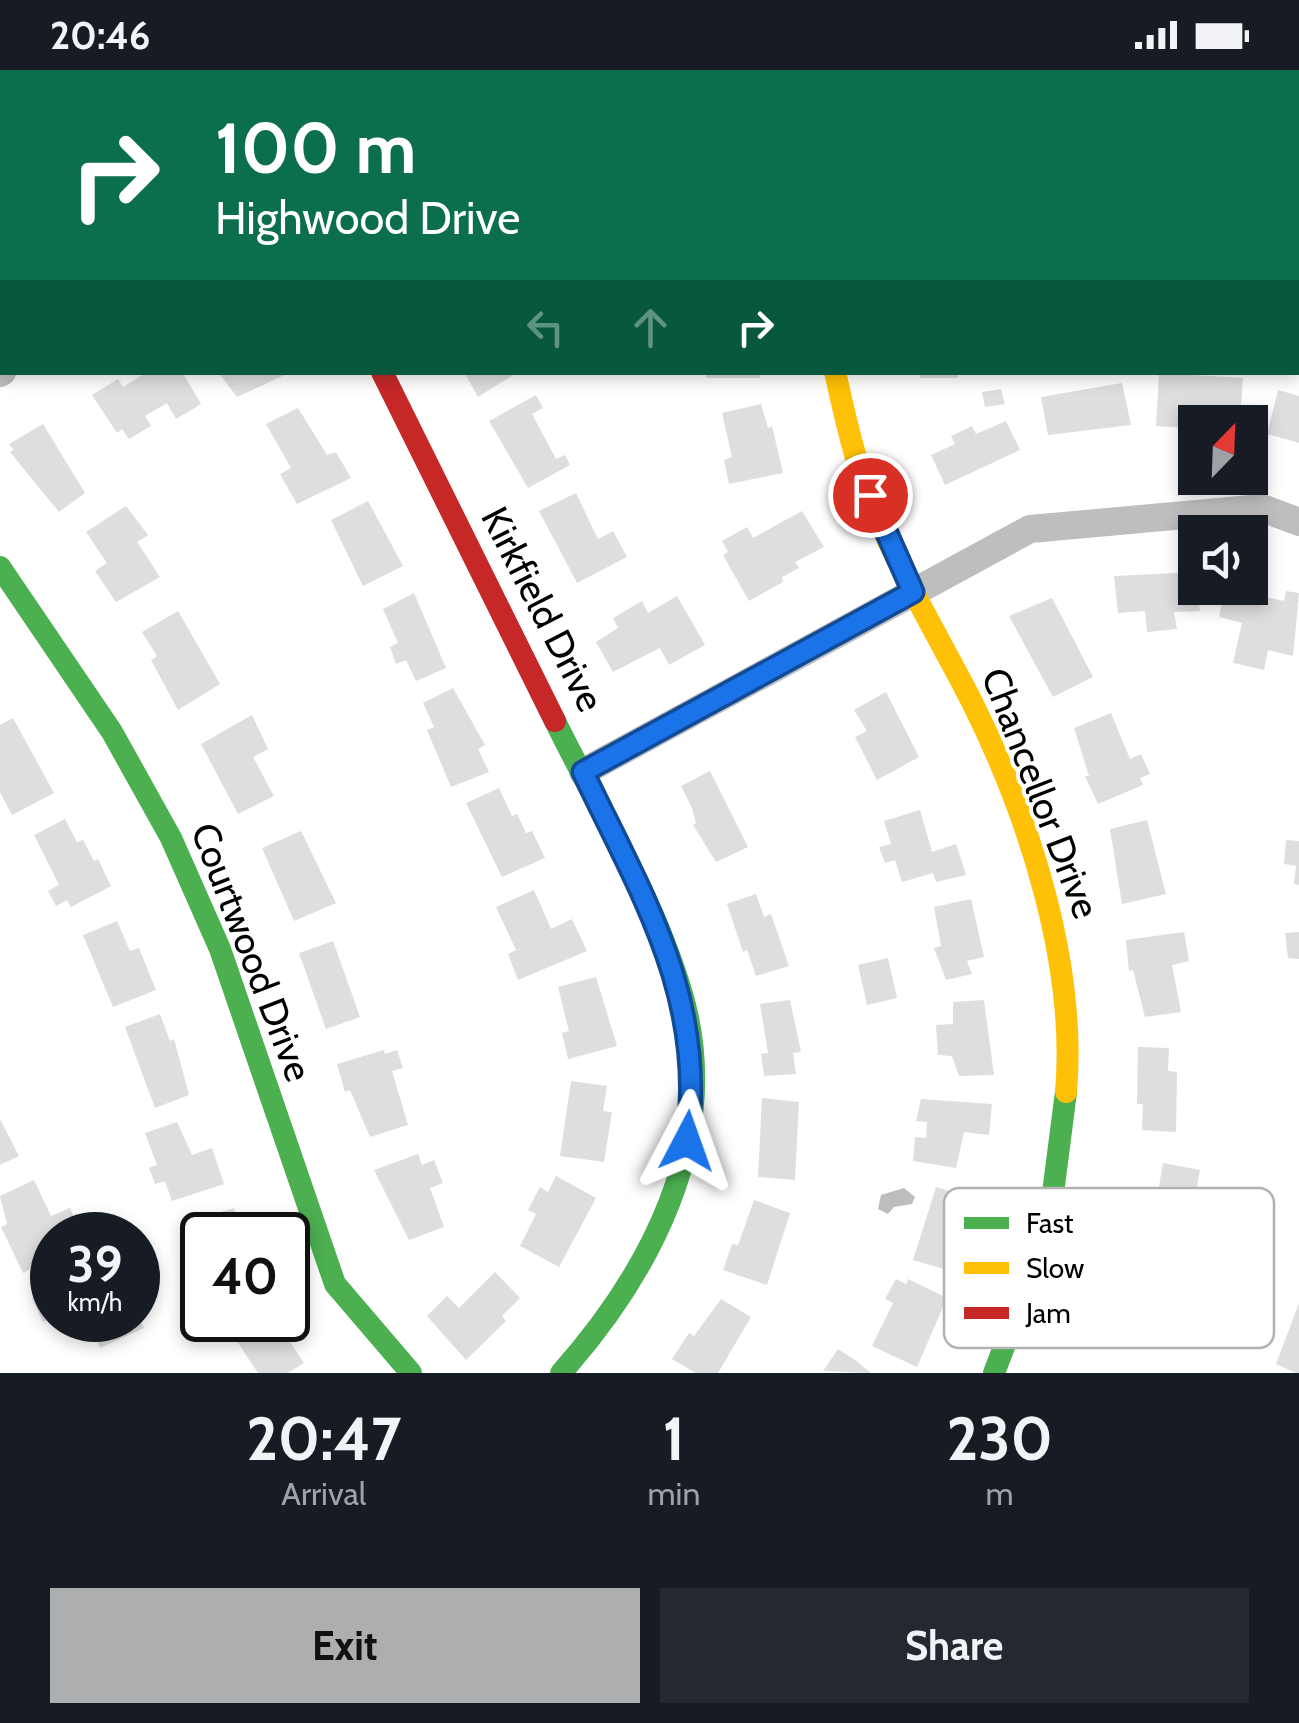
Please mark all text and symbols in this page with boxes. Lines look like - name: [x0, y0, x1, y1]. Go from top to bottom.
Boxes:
- text: 20:46: [50, 12, 150, 59]
- text: 100 m: [215, 105, 416, 191]
- icon: right: [50, 110, 180, 240]
- text: Highwood Drive: [215, 191, 520, 245]
- icon: left: [518, 300, 573, 355]
- icon: ahead: [623, 300, 678, 355]
- icon: right: [728, 300, 783, 355]
- north arrow: [1178, 405, 1268, 495]
- map controls: [1178, 405, 1268, 605]
- pin: [828, 453, 913, 538]
- icon: arrive: [843, 468, 898, 523]
- street label: Kirkfield Drive: [471, 499, 615, 719]
- button: sound: [1178, 515, 1268, 605]
- street label: Chancellor Drive: [972, 661, 1110, 925]
- street label: Courtwood Drive: [181, 816, 323, 1088]
- position arrow: [635, 1089, 739, 1193]
- legend: [944, 1188, 1274, 1348]
- text: Fast: [1026, 1206, 1074, 1240]
- speed limit sign: 40: [180, 1212, 310, 1342]
- text: 39: [67, 1234, 123, 1295]
- text: Slow: [1026, 1251, 1084, 1285]
- text: km/h: [68, 1287, 122, 1317]
- text: Jam: [1025, 1296, 1071, 1330]
- text: 20:47: [246, 1402, 401, 1475]
- text: 1: [663, 1402, 685, 1475]
- text: 230: [946, 1402, 1053, 1475]
- text: Arrival: [281, 1474, 366, 1513]
- text: min: [648, 1474, 700, 1513]
- text: m: [986, 1474, 1014, 1513]
- button: Exit: [50, 1588, 640, 1703]
- button: Share: [660, 1588, 1249, 1703]

